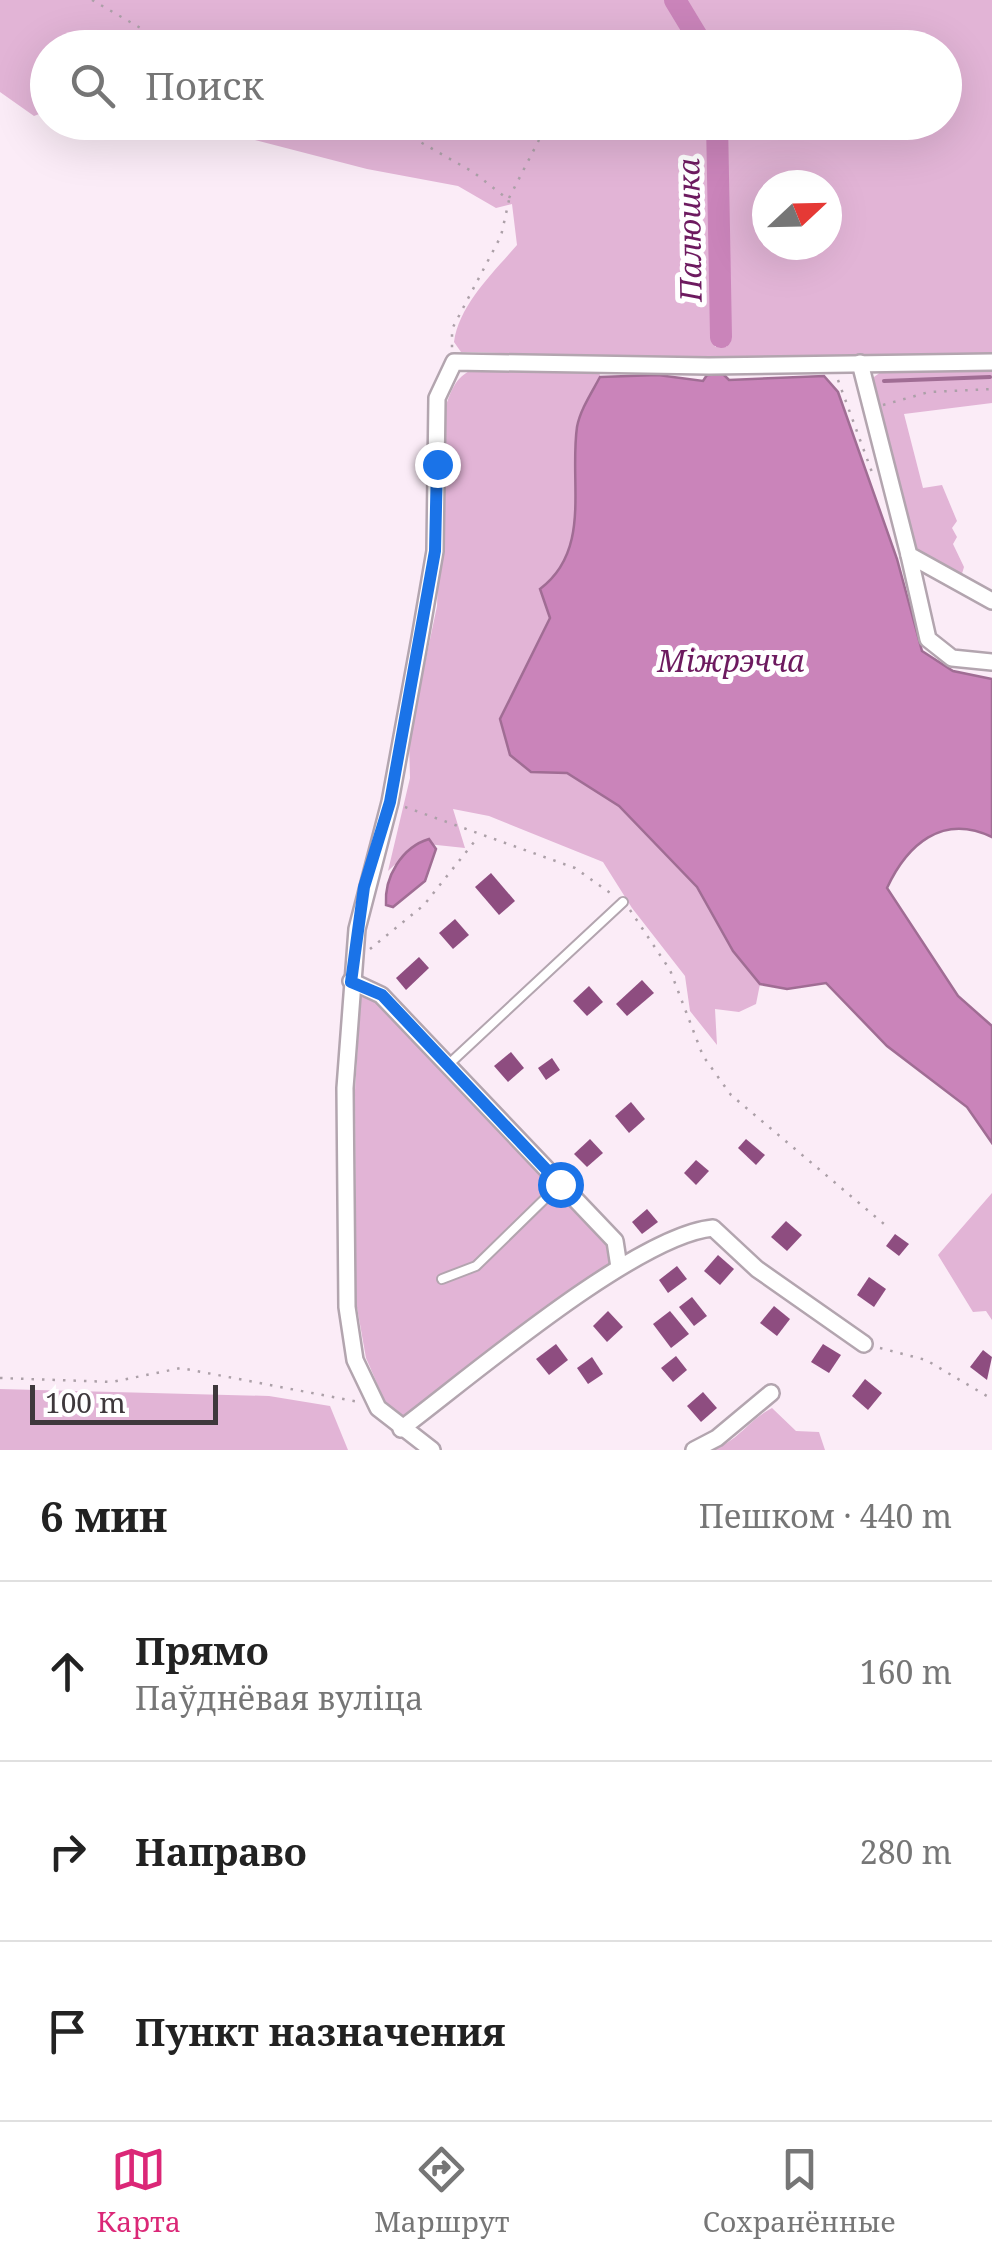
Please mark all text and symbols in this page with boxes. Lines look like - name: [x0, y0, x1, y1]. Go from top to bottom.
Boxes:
- search box: [30, 30, 962, 140]
- icon: search: [65, 58, 120, 113]
- text: Поиск: [145, 59, 264, 111]
- water label: Палюшка: [667, 158, 711, 303]
- north arrow: [752, 170, 842, 260]
- route end: [415, 442, 461, 488]
- water label: Міжрэчча: [656, 640, 805, 681]
- route start: [538, 1162, 584, 1208]
- scale bar: [30, 1380, 218, 1424]
- text: 100 m: [45, 1383, 126, 1421]
- text: 6 мин: [40, 1487, 167, 1544]
- text: Пешком · 440 m: [699, 1494, 952, 1537]
- text: Прямо: [135, 1624, 269, 1676]
- icon: ahead: [40, 1644, 95, 1699]
- text: 160 m: [860, 1650, 952, 1693]
- text: Паўднёвая вуліца: [135, 1676, 423, 1719]
- icon: right: [40, 1824, 95, 1879]
- text: Направо: [135, 1825, 307, 1877]
- text: 280 m: [860, 1830, 952, 1873]
- icon: arrive: [40, 2004, 95, 2059]
- text: Пункт назначения: [135, 2005, 505, 2057]
- tab: Карта: [97, 2142, 181, 2240]
- tab: Маршрут: [374, 2142, 510, 2240]
- tab: Сохранённые: [703, 2142, 895, 2240]

